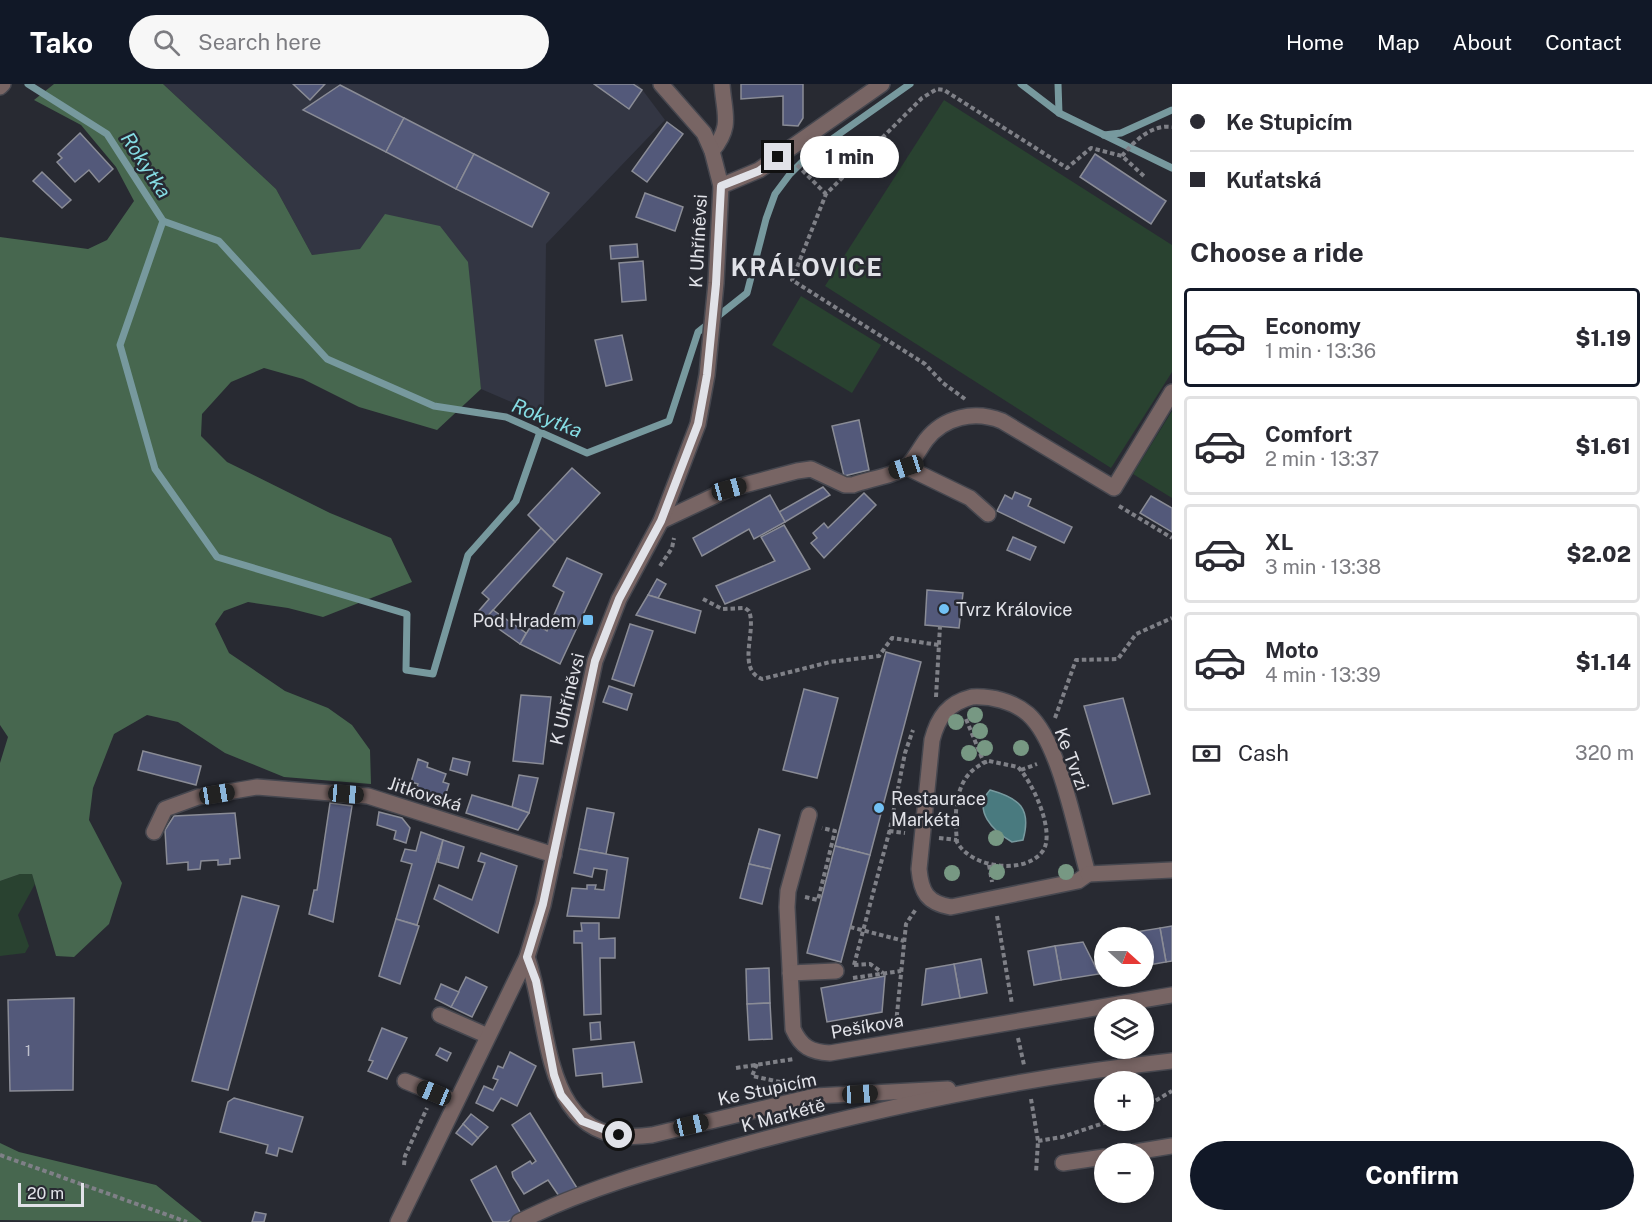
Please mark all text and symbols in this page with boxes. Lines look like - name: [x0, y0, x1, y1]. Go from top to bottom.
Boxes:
- search box: [129, 15, 549, 69]
- text: Tako: [30, 26, 93, 59]
- icon: search: [150, 26, 183, 59]
- text: Search here: [198, 29, 322, 55]
- text: Home: [1286, 30, 1344, 55]
- text: Map: [1377, 30, 1420, 55]
- text: About: [1453, 30, 1512, 55]
- text: Contact: [1545, 30, 1622, 55]
- text: Ke Stupicím: [1226, 109, 1353, 135]
- water label: Rokytka: [116, 128, 176, 202]
- callout: 1 min: [799, 136, 898, 178]
- route end: [764, 143, 791, 170]
- text: 1 min: [825, 145, 874, 169]
- text: Kuťatská: [1226, 167, 1322, 193]
- street label: K Uhříněvsi: [685, 194, 711, 288]
- text: Choose a ride: [1190, 236, 1364, 268]
- district label: KRÁLOVICE: [731, 253, 883, 281]
- icon: car: [1193, 311, 1247, 365]
- text: Economy: [1265, 313, 1361, 339]
- text: $1.19: [1575, 325, 1631, 351]
- text: 1 min · 13:36: [1265, 339, 1376, 363]
- water label: Rokytka: [508, 393, 586, 443]
- icon: car: [1193, 419, 1247, 473]
- text: Comfort: [1265, 421, 1352, 447]
- text: $1.61: [1575, 433, 1631, 459]
- text: 2 min · 13:37: [1265, 447, 1379, 471]
- car: [886, 453, 926, 481]
- car: [709, 476, 749, 502]
- icon: car: [1193, 527, 1247, 581]
- text: XL: [1265, 529, 1293, 555]
- text: $2.02: [1566, 541, 1631, 567]
- text: 3 min · 13:38: [1265, 555, 1381, 579]
- place label: Tvrz Královice: [956, 599, 1073, 620]
- marker: Tvrz Královice: [937, 602, 951, 616]
- place label: Pod Hradem: [472, 610, 576, 631]
- marker: Pod Hradem: [581, 613, 595, 627]
- icon: car: [1193, 635, 1247, 689]
- text: Moto: [1265, 637, 1319, 663]
- text: $1.14: [1575, 649, 1631, 675]
- street label: K Uhříněvsi: [545, 651, 589, 747]
- text: 4 min · 13:39: [1265, 663, 1381, 687]
- street label: Ke Tvrzi: [1050, 725, 1094, 793]
- icon: cash: [1190, 737, 1223, 770]
- text: Cash: [1238, 740, 1289, 766]
- text: 320 m: [1575, 741, 1634, 765]
- street label: Jitkovská: [386, 772, 464, 816]
- car: [198, 782, 236, 806]
- car: [327, 783, 365, 805]
- place label: Restaurace Markéta: [891, 788, 986, 830]
- marker: Restaurace Markéta: [872, 801, 886, 815]
- north arrow: [1094, 927, 1154, 987]
- map controls: [1094, 927, 1154, 1203]
- button: layers: [1094, 999, 1154, 1059]
- street label: Pešíkova: [829, 1009, 905, 1043]
- house number: 1: [25, 1042, 31, 1059]
- street label: Ke Stupicím: [716, 1068, 818, 1110]
- button: +: [1094, 1071, 1154, 1131]
- car: [414, 1078, 454, 1108]
- car: [842, 1084, 878, 1104]
- street label: K Markétě: [739, 1094, 827, 1136]
- car: [671, 1112, 711, 1138]
- route start: [605, 1121, 632, 1148]
- button: Confirm: [1190, 1141, 1634, 1210]
- button: −: [1094, 1143, 1154, 1203]
- scale bar: [18, 1180, 84, 1208]
- text: 20 m: [27, 1184, 64, 1203]

